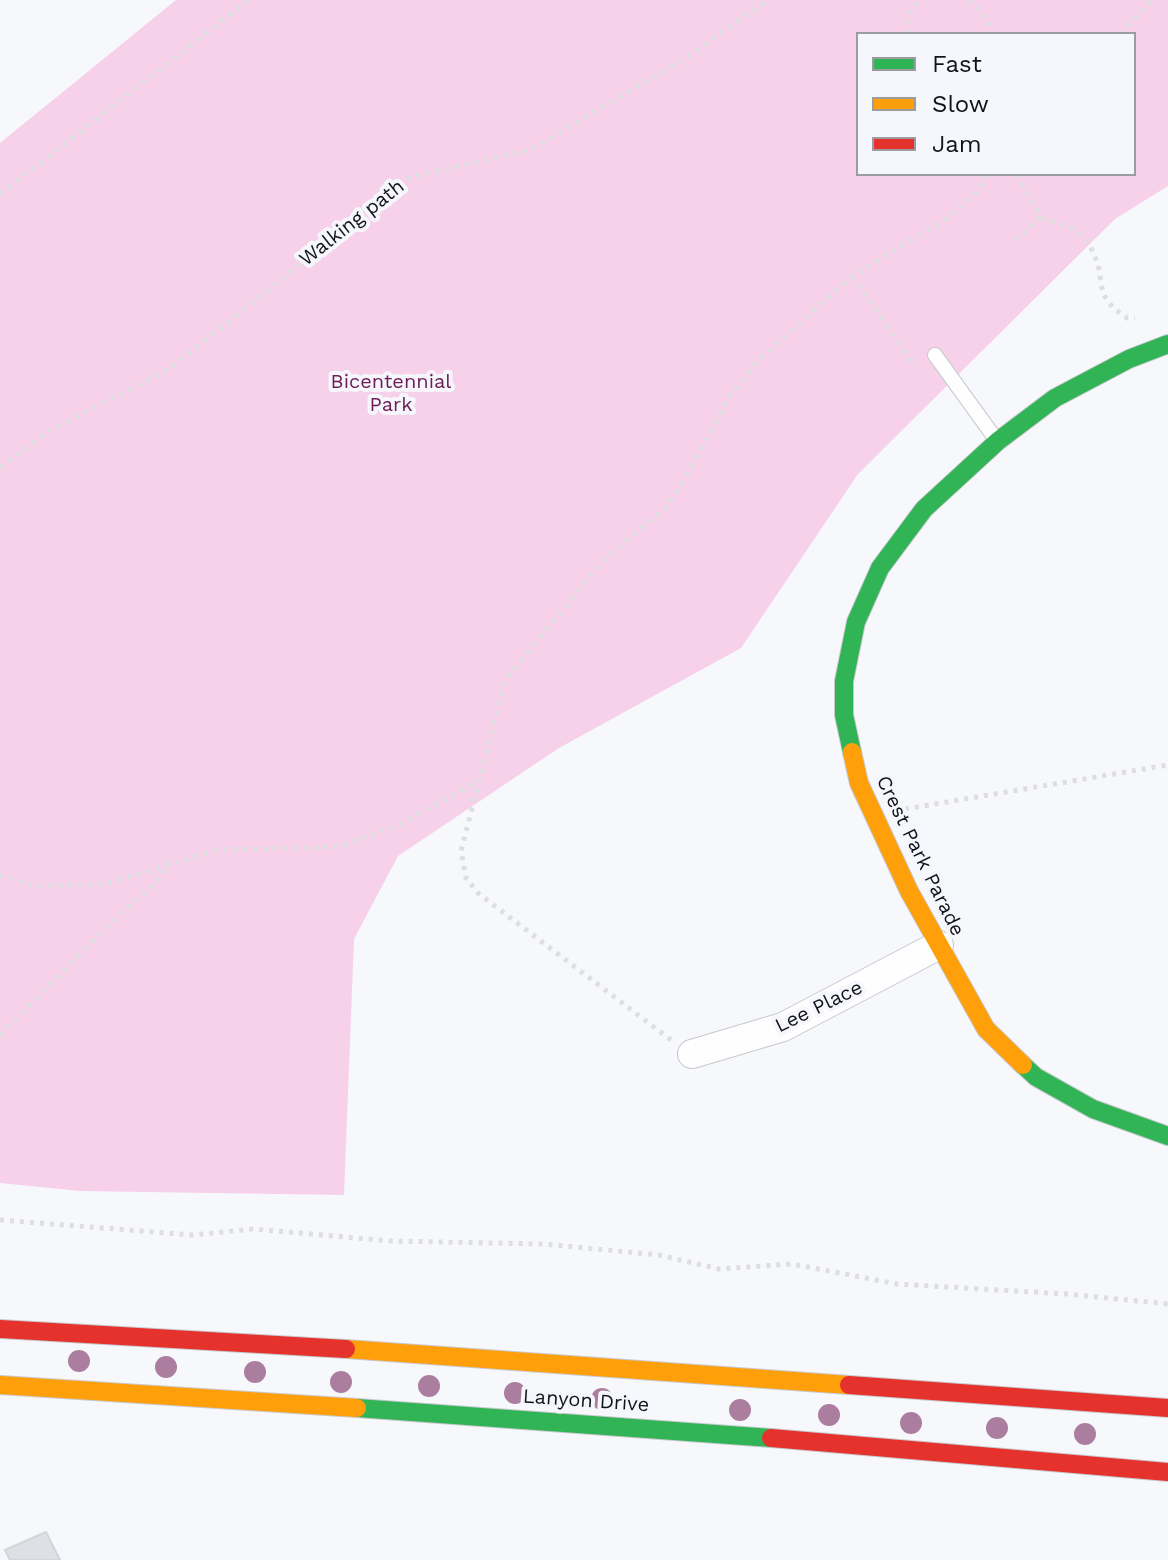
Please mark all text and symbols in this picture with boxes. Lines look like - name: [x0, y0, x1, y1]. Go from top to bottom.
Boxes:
- legend: [856, 32, 1136, 176]
- text: Fast: [932, 50, 982, 78]
- text: Slow: [932, 90, 989, 118]
- text: Jam: [932, 130, 982, 158]
- street label: Walking path: [295, 175, 409, 271]
- park label: Bicentennial Park: [331, 370, 451, 417]
- street label: Crest Park Parade: [871, 772, 969, 940]
- street label: Lee Place: [772, 976, 866, 1038]
- street label: Lanyon Drive: [522, 1385, 650, 1417]

